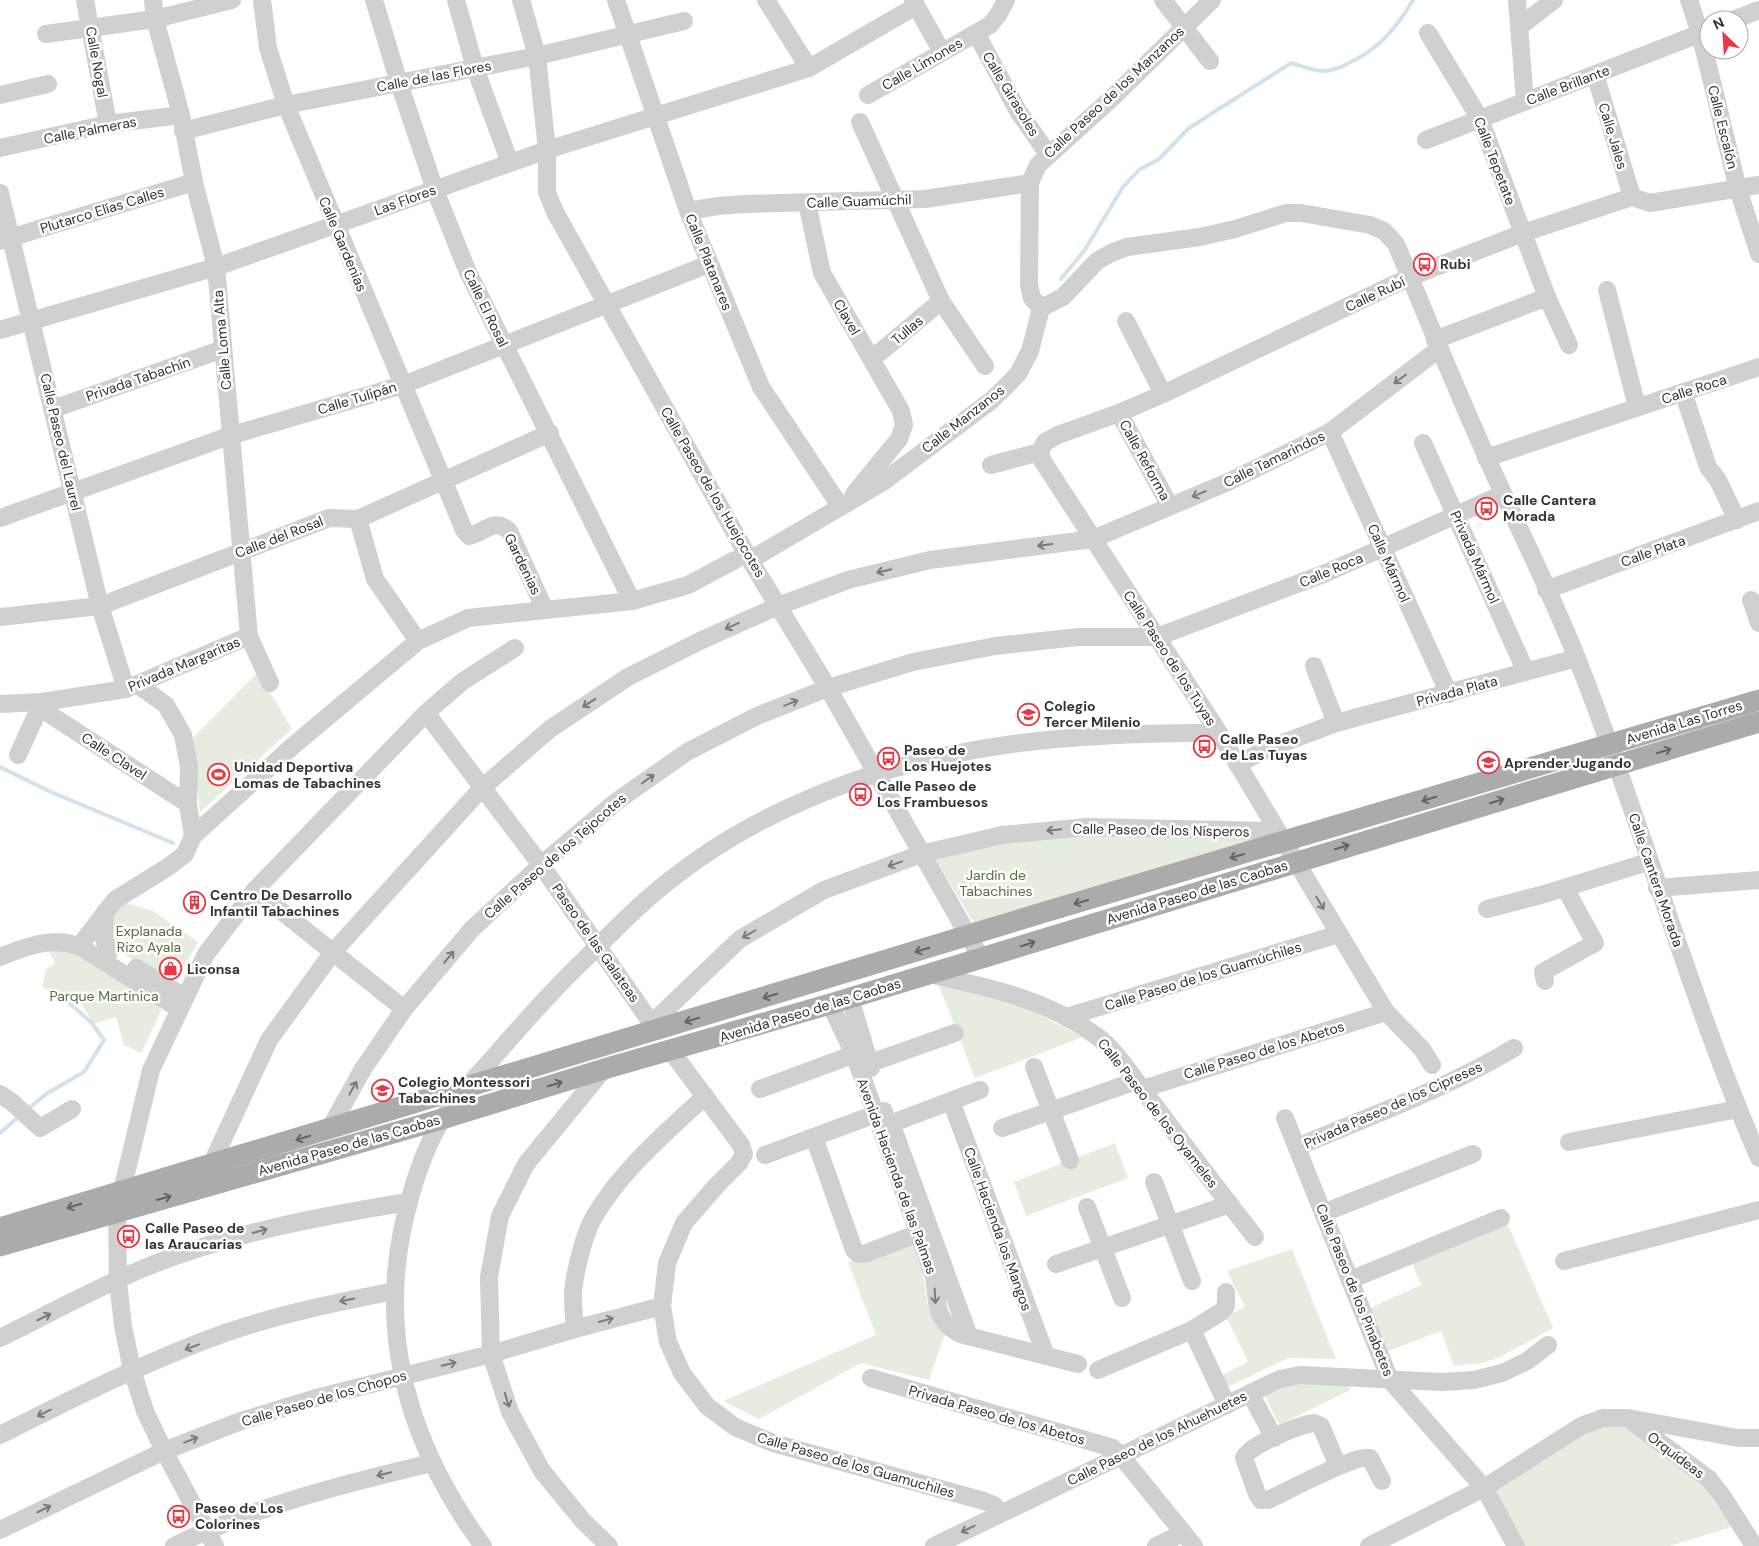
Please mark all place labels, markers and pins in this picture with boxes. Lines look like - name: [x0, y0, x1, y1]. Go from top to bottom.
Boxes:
- bus stop icon: Rubi: [1412, 252, 1436, 276]
- place label: Rubi: [1440, 255, 1471, 273]
- place label: Calle Cantera Morada: [1503, 491, 1596, 525]
- bus stop icon: Calle Cantera Morada: [1475, 496, 1499, 520]
- place label: Colegio Tercer Milenio: [1044, 697, 1141, 731]
- school or university icon: Colegio Tercer Milenio: [1016, 702, 1040, 726]
- place label: Calle Paseo de Las Tuyas: [1220, 730, 1307, 764]
- bus stop icon: Calle Paseo de Las Tuyas: [1192, 735, 1216, 759]
- place label: Paseo de Los Huejotes: [904, 741, 992, 775]
- bus stop icon: Paseo de Los Huejotes: [876, 746, 900, 770]
- school or university icon: Aprender Jugando: [1476, 751, 1500, 775]
- place label: Aprender Jugando: [1504, 754, 1632, 772]
- place label: Unidad Deportiva Lomas de Tabachines: [234, 758, 381, 792]
- sports icon: Unidad Deportiva Lomas de Tabachines: [206, 763, 230, 787]
- place label: Calle Paseo de Los Frambuesos: [877, 777, 988, 811]
- bus stop icon: Calle Paseo de Los Frambuesos: [849, 782, 873, 806]
- place label: Centro De Desarrollo Infantil Tabachines: [210, 886, 352, 920]
- building icon: Centro De Desarrollo Infantil Tabachines: [182, 891, 206, 915]
- shop icon: Liconsa: [159, 957, 183, 981]
- place label: Liconsa: [187, 960, 240, 978]
- place label: Colegio Montessori Tabachines: [398, 1073, 530, 1107]
- school or university icon: Colegio Montessori Tabachines: [370, 1078, 394, 1102]
- place label: Calle Paseo de las Araucarias: [145, 1219, 244, 1253]
- bus stop icon: Calle Paseo de las Araucarias: [117, 1224, 141, 1248]
- place label: Paseo de Los Colorines: [195, 1499, 283, 1533]
- bus stop icon: Paseo de Los Colorines: [167, 1504, 191, 1528]

